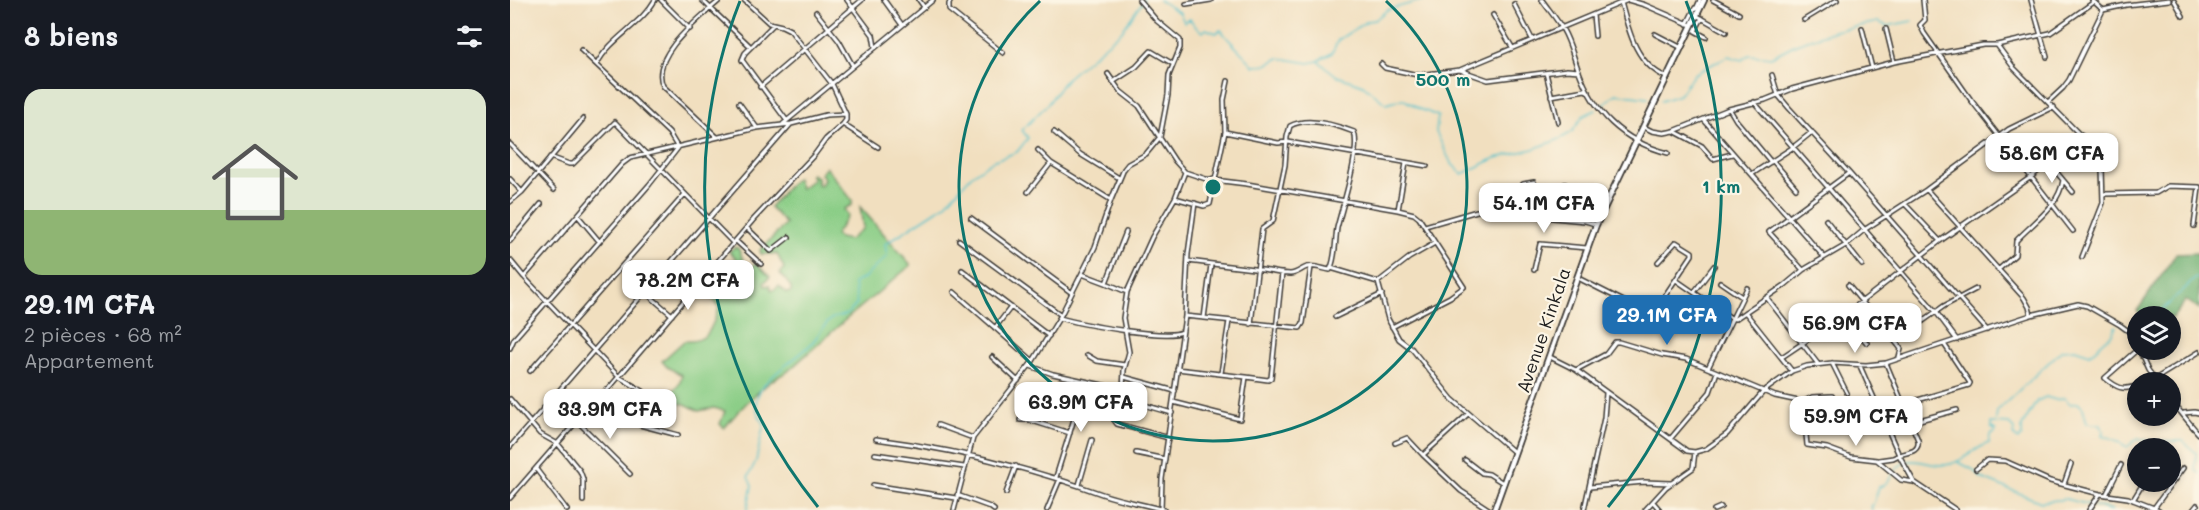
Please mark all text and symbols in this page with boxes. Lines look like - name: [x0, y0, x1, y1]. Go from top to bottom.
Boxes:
- text: 8 biens: [24, 19, 118, 53]
- icon: filters: [453, 20, 486, 53]
- text: 500 m: [1416, 67, 1470, 91]
- icon: home: [201, 128, 309, 236]
- pin: 58.6M CFA: [1983, 133, 2121, 184]
- text: 58.6M CFA: [1999, 139, 2105, 165]
- text: 1 km: [1702, 174, 1740, 198]
- centre of rings: [1203, 177, 1223, 197]
- pin: 54.1M CFA: [1475, 183, 1613, 234]
- text: 54.1M CFA: [1493, 189, 1595, 215]
- pin: 78.2M CFA: [619, 260, 757, 311]
- street label: Avenue Kinkala: [1510, 264, 1576, 396]
- text: 78.2M CFA: [636, 266, 740, 292]
- text: 29.1M CFA: [24, 287, 156, 321]
- pin: 29.1M CFA: [1598, 295, 1736, 346]
- text: 29.1M CFA: [1616, 301, 1718, 327]
- pin: 56.9M CFA: [1786, 303, 1924, 354]
- map controls: [2127, 306, 2181, 492]
- button: layers: [2127, 306, 2181, 360]
- text: 56.9M CFA: [1803, 309, 1907, 335]
- text: 2 pièces · 68 m²: [24, 321, 182, 347]
- text: Appartement: [24, 347, 154, 373]
- button: +: [2127, 372, 2181, 426]
- pin: 63.9M CFA: [1012, 382, 1150, 433]
- text: 63.9M CFA: [1028, 388, 1134, 414]
- pin: 33.9M CFA: [541, 389, 679, 440]
- text: 33.9M CFA: [557, 395, 663, 421]
- pin: 59.9M CFA: [1787, 396, 1925, 447]
- text: 59.9M CFA: [1804, 402, 1908, 428]
- button: −: [2127, 438, 2181, 492]

